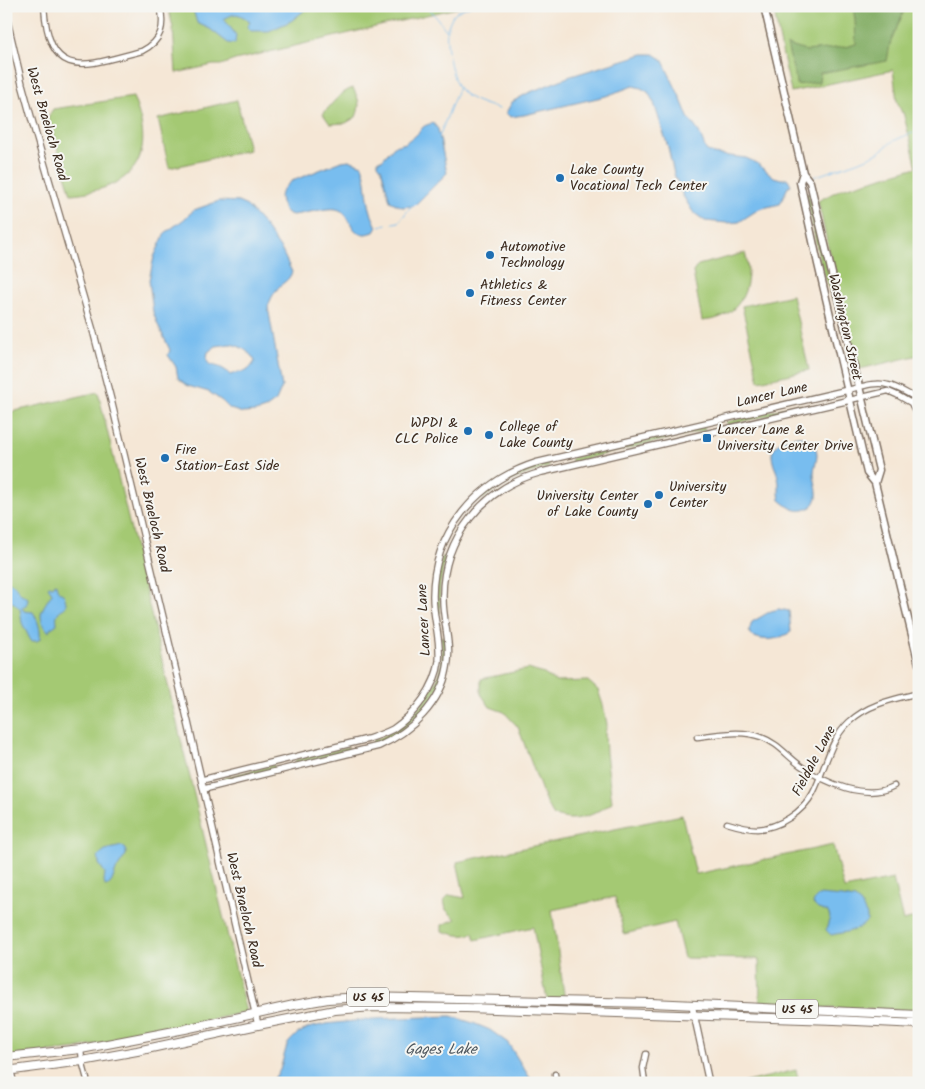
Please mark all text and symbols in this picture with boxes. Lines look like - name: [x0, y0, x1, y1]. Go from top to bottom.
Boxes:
- street label: West Braeloch Road: [20, 64, 74, 185]
- place label: Lake County Vocational Tech Center: [570, 159, 708, 197]
- marker: Lake County Vocational Tech Center: [554, 172, 566, 184]
- place label: Automotive Technology: [500, 236, 566, 274]
- marker: Automotive Technology: [484, 249, 496, 261]
- street label: Washington Street: [822, 272, 868, 383]
- place label: Athletics & Fitness Center: [480, 274, 567, 312]
- marker: Athletics & Fitness Center: [464, 287, 476, 299]
- street label: Lancer Lane: [734, 376, 810, 414]
- place label: WPDI & CLC Police: [395, 412, 459, 450]
- place label: College of Lake County: [499, 416, 573, 454]
- place label: Lancer Lane & University Center Drive: [717, 419, 854, 457]
- marker: WPDI & CLC Police: [462, 425, 474, 437]
- marker: College of Lake County: [483, 429, 495, 441]
- marker: Lancer Lane & University Center Drive: [701, 432, 713, 444]
- place label: Fire Station-East Side: [175, 439, 280, 477]
- marker: Fire Station-East Side: [159, 452, 171, 464]
- street label: West Braeloch Road: [128, 455, 176, 576]
- place label: University Center: [669, 476, 727, 514]
- place label: University Center of Lake County: [537, 485, 639, 523]
- marker: University Center: [653, 489, 665, 501]
- marker: University Center of Lake County: [642, 498, 654, 510]
- street label: Lancer Lane: [411, 583, 437, 657]
- street label: Fieldale Lane: [786, 721, 842, 800]
- street label: West Braeloch Road: [220, 850, 268, 971]
- road number: US 45: [347, 988, 389, 1006]
- road number: US 45: [776, 1000, 818, 1019]
- water label: Gages Lake: [405, 1038, 478, 1062]

